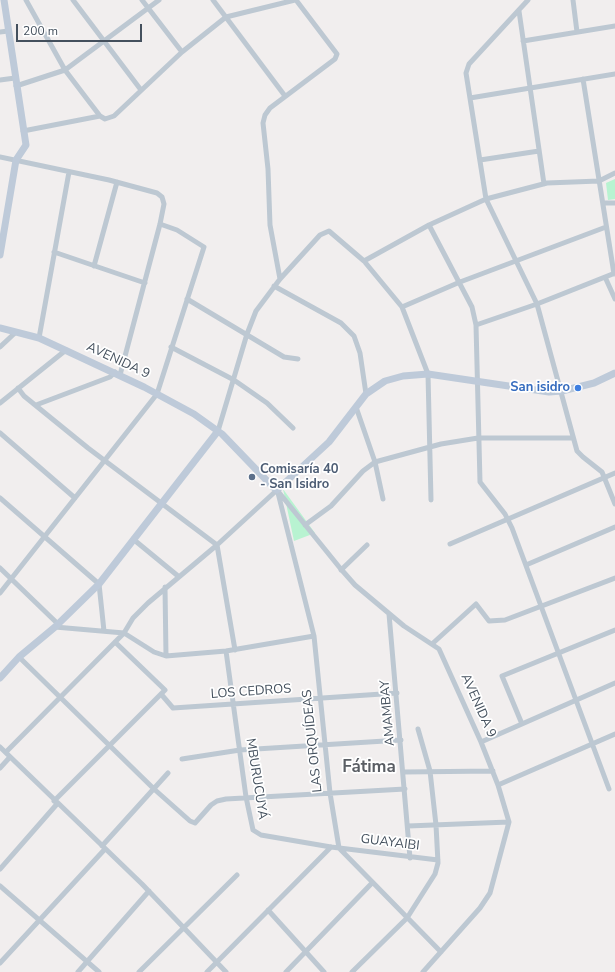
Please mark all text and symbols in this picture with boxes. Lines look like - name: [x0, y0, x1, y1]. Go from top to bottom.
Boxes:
- scale bar: [18, 16, 144, 42]
- text: 200 m: [23, 23, 58, 39]
- street label: AVENIDA 9: [84, 339, 152, 383]
- place label: San isidro: [510, 380, 570, 396]
- marker: San isidro: [573, 383, 583, 393]
- place label: Comisaría 40 - San Isidro: [260, 462, 339, 493]
- marker: Comisaría 40 - San Isidro: [247, 472, 257, 482]
- street label: AVENIDA 9: [457, 672, 499, 740]
- street label: AMAMBAY: [377, 679, 399, 747]
- street label: LOS CEDROS: [210, 681, 292, 703]
- street label: LAS ORQUÍDEAS: [300, 689, 326, 793]
- street label: MBURUCUYÁ: [242, 737, 270, 821]
- district label: Fátima: [342, 758, 396, 778]
- street label: GUAYAIBI: [360, 832, 420, 854]

